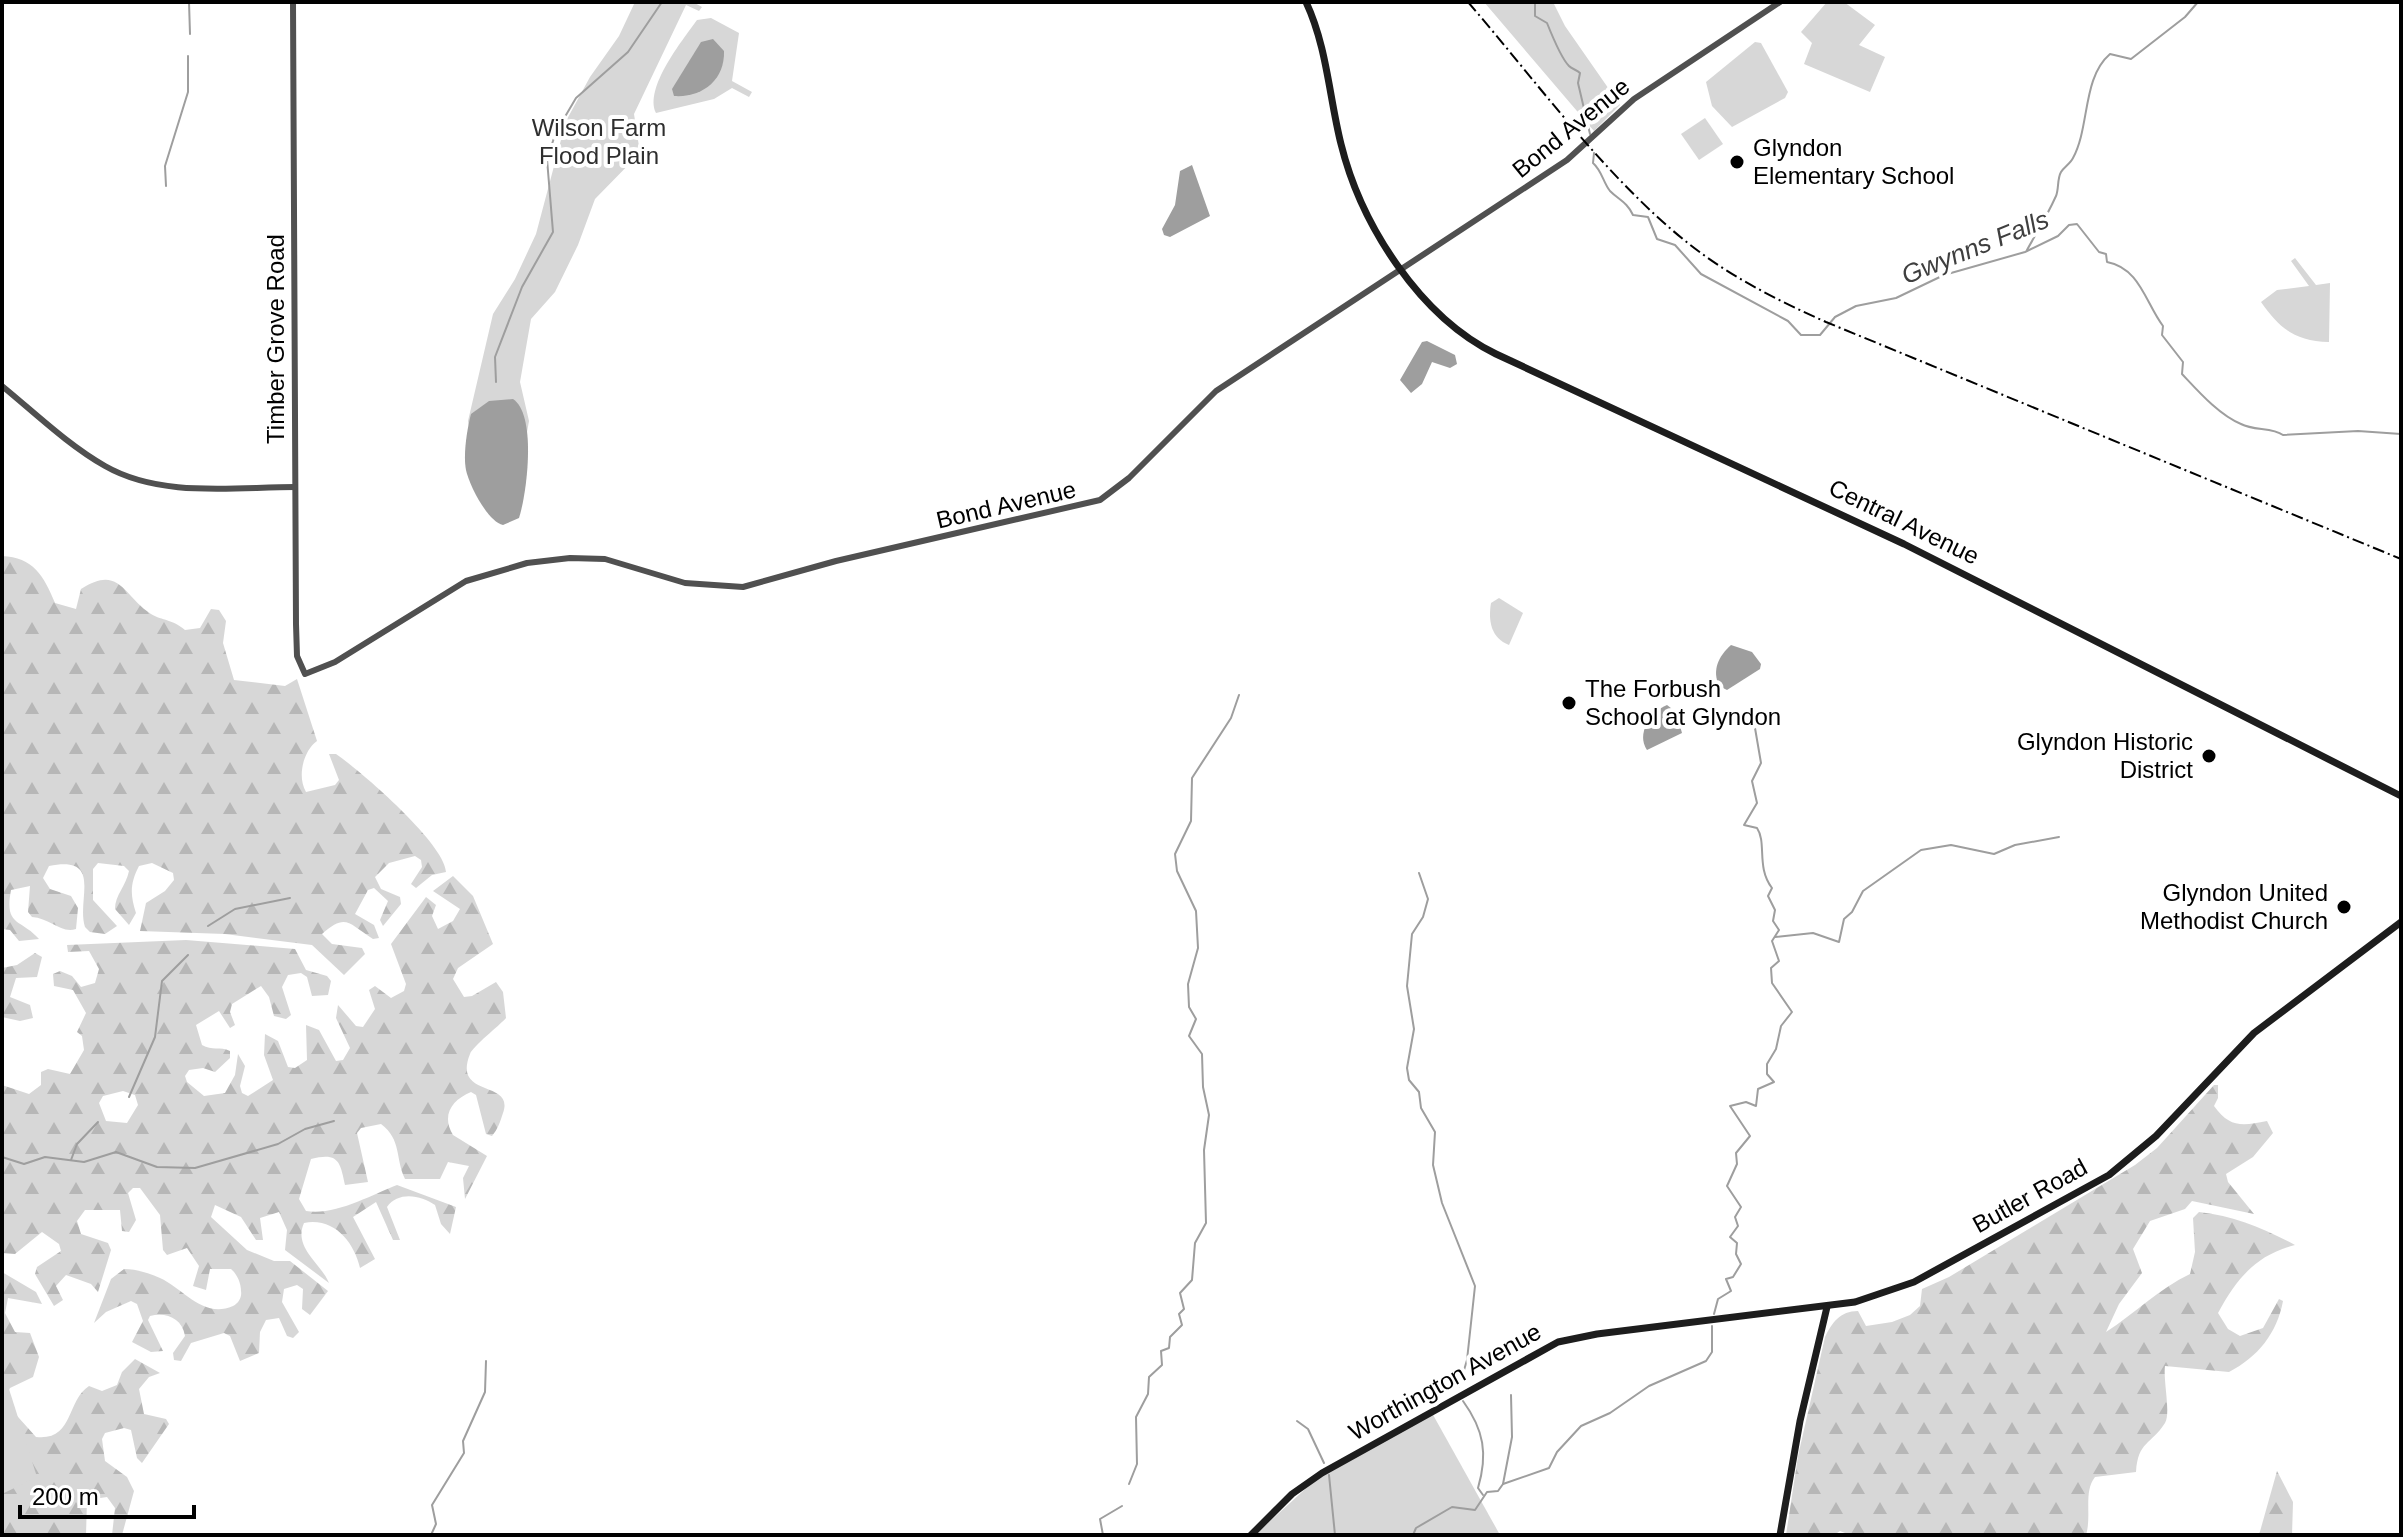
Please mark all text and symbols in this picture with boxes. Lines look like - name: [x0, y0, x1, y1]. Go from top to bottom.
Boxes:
- street label: Bond Avenue: [1507, 72, 1634, 183]
- park label: Wilson Farm Flood Plain: [532, 114, 666, 169]
- place label: Glyndon Elementary School: [1753, 134, 1954, 189]
- marker: Glyndon Elementary School: [1728, 153, 1746, 171]
- water label: Gwynns Falls: [1897, 204, 2053, 290]
- street label: Timber Grove Road: [262, 234, 289, 444]
- street label: Central Avenue: [1825, 474, 1984, 570]
- street label: Bond Avenue: [933, 475, 1078, 534]
- place label: The Forbush School at Glyndon: [1585, 675, 1781, 730]
- marker: The Forbush School at Glyndon: [1560, 694, 1578, 712]
- place label: Glyndon Historic District: [2017, 728, 2193, 783]
- marker: Glyndon Historic District: [2200, 747, 2218, 765]
- place label: Glyndon United Methodist Church: [2140, 879, 2328, 934]
- marker: Glyndon United Methodist Church: [2335, 898, 2353, 916]
- street label: Butler Road: [1968, 1153, 2092, 1238]
- street label: Worthington Avenue: [1344, 1318, 1545, 1446]
- scale bar: [20, 1469, 194, 1519]
- text: 200 m: [32, 1483, 99, 1510]

